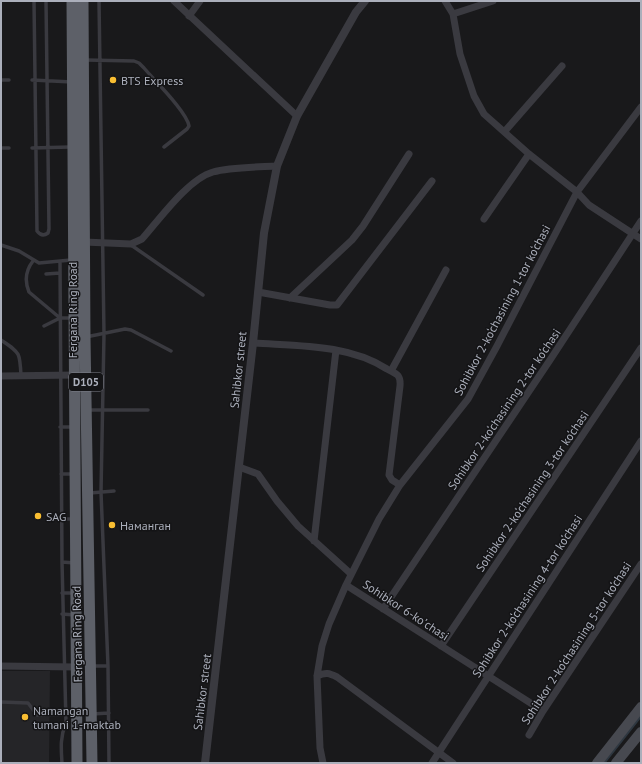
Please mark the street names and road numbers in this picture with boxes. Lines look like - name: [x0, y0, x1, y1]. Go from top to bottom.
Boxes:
- street label: Sohibkor 2-ko‘chasining 1-tor ko‘chasi: [450, 222, 554, 398]
- street label: Fergana Ring Road: [65, 262, 80, 358]
- street label: Sohibkor 2-ko‘chasining 2-tor ko‘chasi: [444, 326, 564, 492]
- street label: Sahibkor street: [227, 331, 249, 409]
- road number: D105: [69, 373, 103, 391]
- street label: Sohibkor 2-ko‘chasining 3-tor ko‘chasi: [472, 408, 592, 574]
- street label: Sohibkor 2-ko‘chasining 4-tor ko‘chasi: [469, 512, 585, 680]
- street label: Sohibkor 2-ko‘chasining 5-tor ko‘chasi: [518, 559, 634, 727]
- street label: Sohibkor 6-koʼchasi: [360, 577, 452, 643]
- street label: Fergana Ring Road: [69, 586, 85, 682]
- street label: Sahibkor street: [190, 653, 214, 731]

